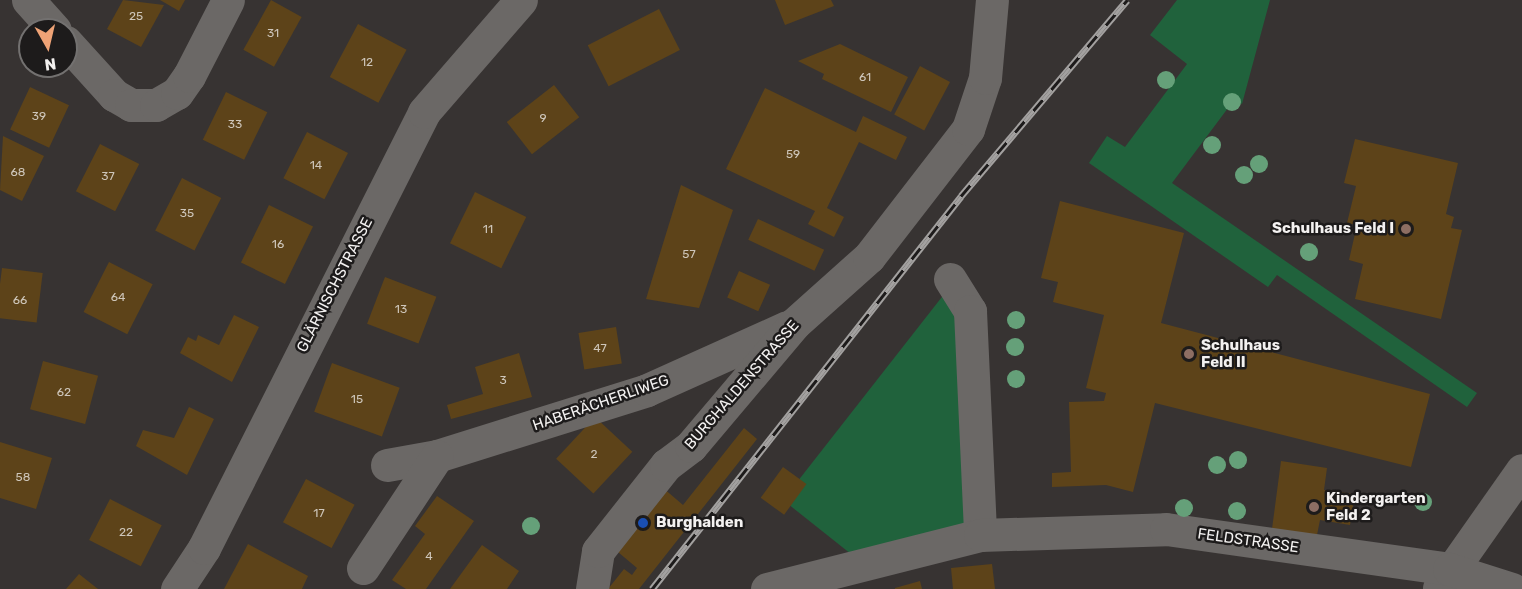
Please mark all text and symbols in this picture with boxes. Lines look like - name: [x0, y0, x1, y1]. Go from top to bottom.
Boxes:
- house number: 25: [129, 10, 143, 24]
- north arrow: [18, 18, 78, 78]
- house number: 31: [267, 27, 279, 41]
- text: N: [43, 54, 57, 75]
- house number: 12: [361, 56, 373, 70]
- house number: 61: [859, 71, 871, 85]
- house number: 39: [32, 110, 46, 124]
- house number: 9: [539, 112, 547, 126]
- house number: 33: [228, 118, 242, 132]
- house number: 59: [786, 148, 800, 162]
- house number: 14: [310, 159, 322, 173]
- house number: 68: [11, 166, 25, 180]
- house number: 37: [101, 170, 115, 184]
- house number: 35: [180, 207, 194, 221]
- street label: GLÄRNISCHSTRASSE: [293, 215, 377, 355]
- place label: Schulhaus Feld I: [1272, 220, 1394, 238]
- marker: Schulhaus Feld I: [1399, 222, 1413, 236]
- house number: 11: [483, 223, 493, 237]
- house number: 16: [272, 238, 284, 252]
- house number: 57: [682, 248, 696, 262]
- house number: 64: [111, 291, 125, 305]
- house number: 66: [13, 294, 27, 308]
- house number: 13: [395, 303, 407, 317]
- street label: BURGHALDENSTRASSE: [681, 317, 803, 453]
- place label: Schulhaus Feld II: [1201, 336, 1280, 371]
- house number: 47: [593, 342, 607, 356]
- marker: Schulhaus Feld II: [1182, 347, 1196, 361]
- street label: HABERÄCHERLIWEG: [531, 371, 671, 435]
- house number: 3: [499, 374, 507, 388]
- house number: 62: [57, 386, 71, 400]
- house number: 15: [351, 393, 363, 407]
- house number: 2: [590, 448, 598, 462]
- house number: 58: [16, 471, 30, 485]
- place label: Kindergarten Feld 2: [1326, 489, 1426, 524]
- marker: Kindergarten Feld 2: [1307, 500, 1321, 514]
- house number: 17: [313, 507, 325, 521]
- marker: Burghalden: [634, 514, 652, 532]
- place label: Burghalden: [656, 514, 743, 532]
- street label: FELDSTRASSE: [1196, 525, 1300, 557]
- house number: 22: [119, 526, 133, 540]
- house number: 4: [425, 550, 433, 564]

